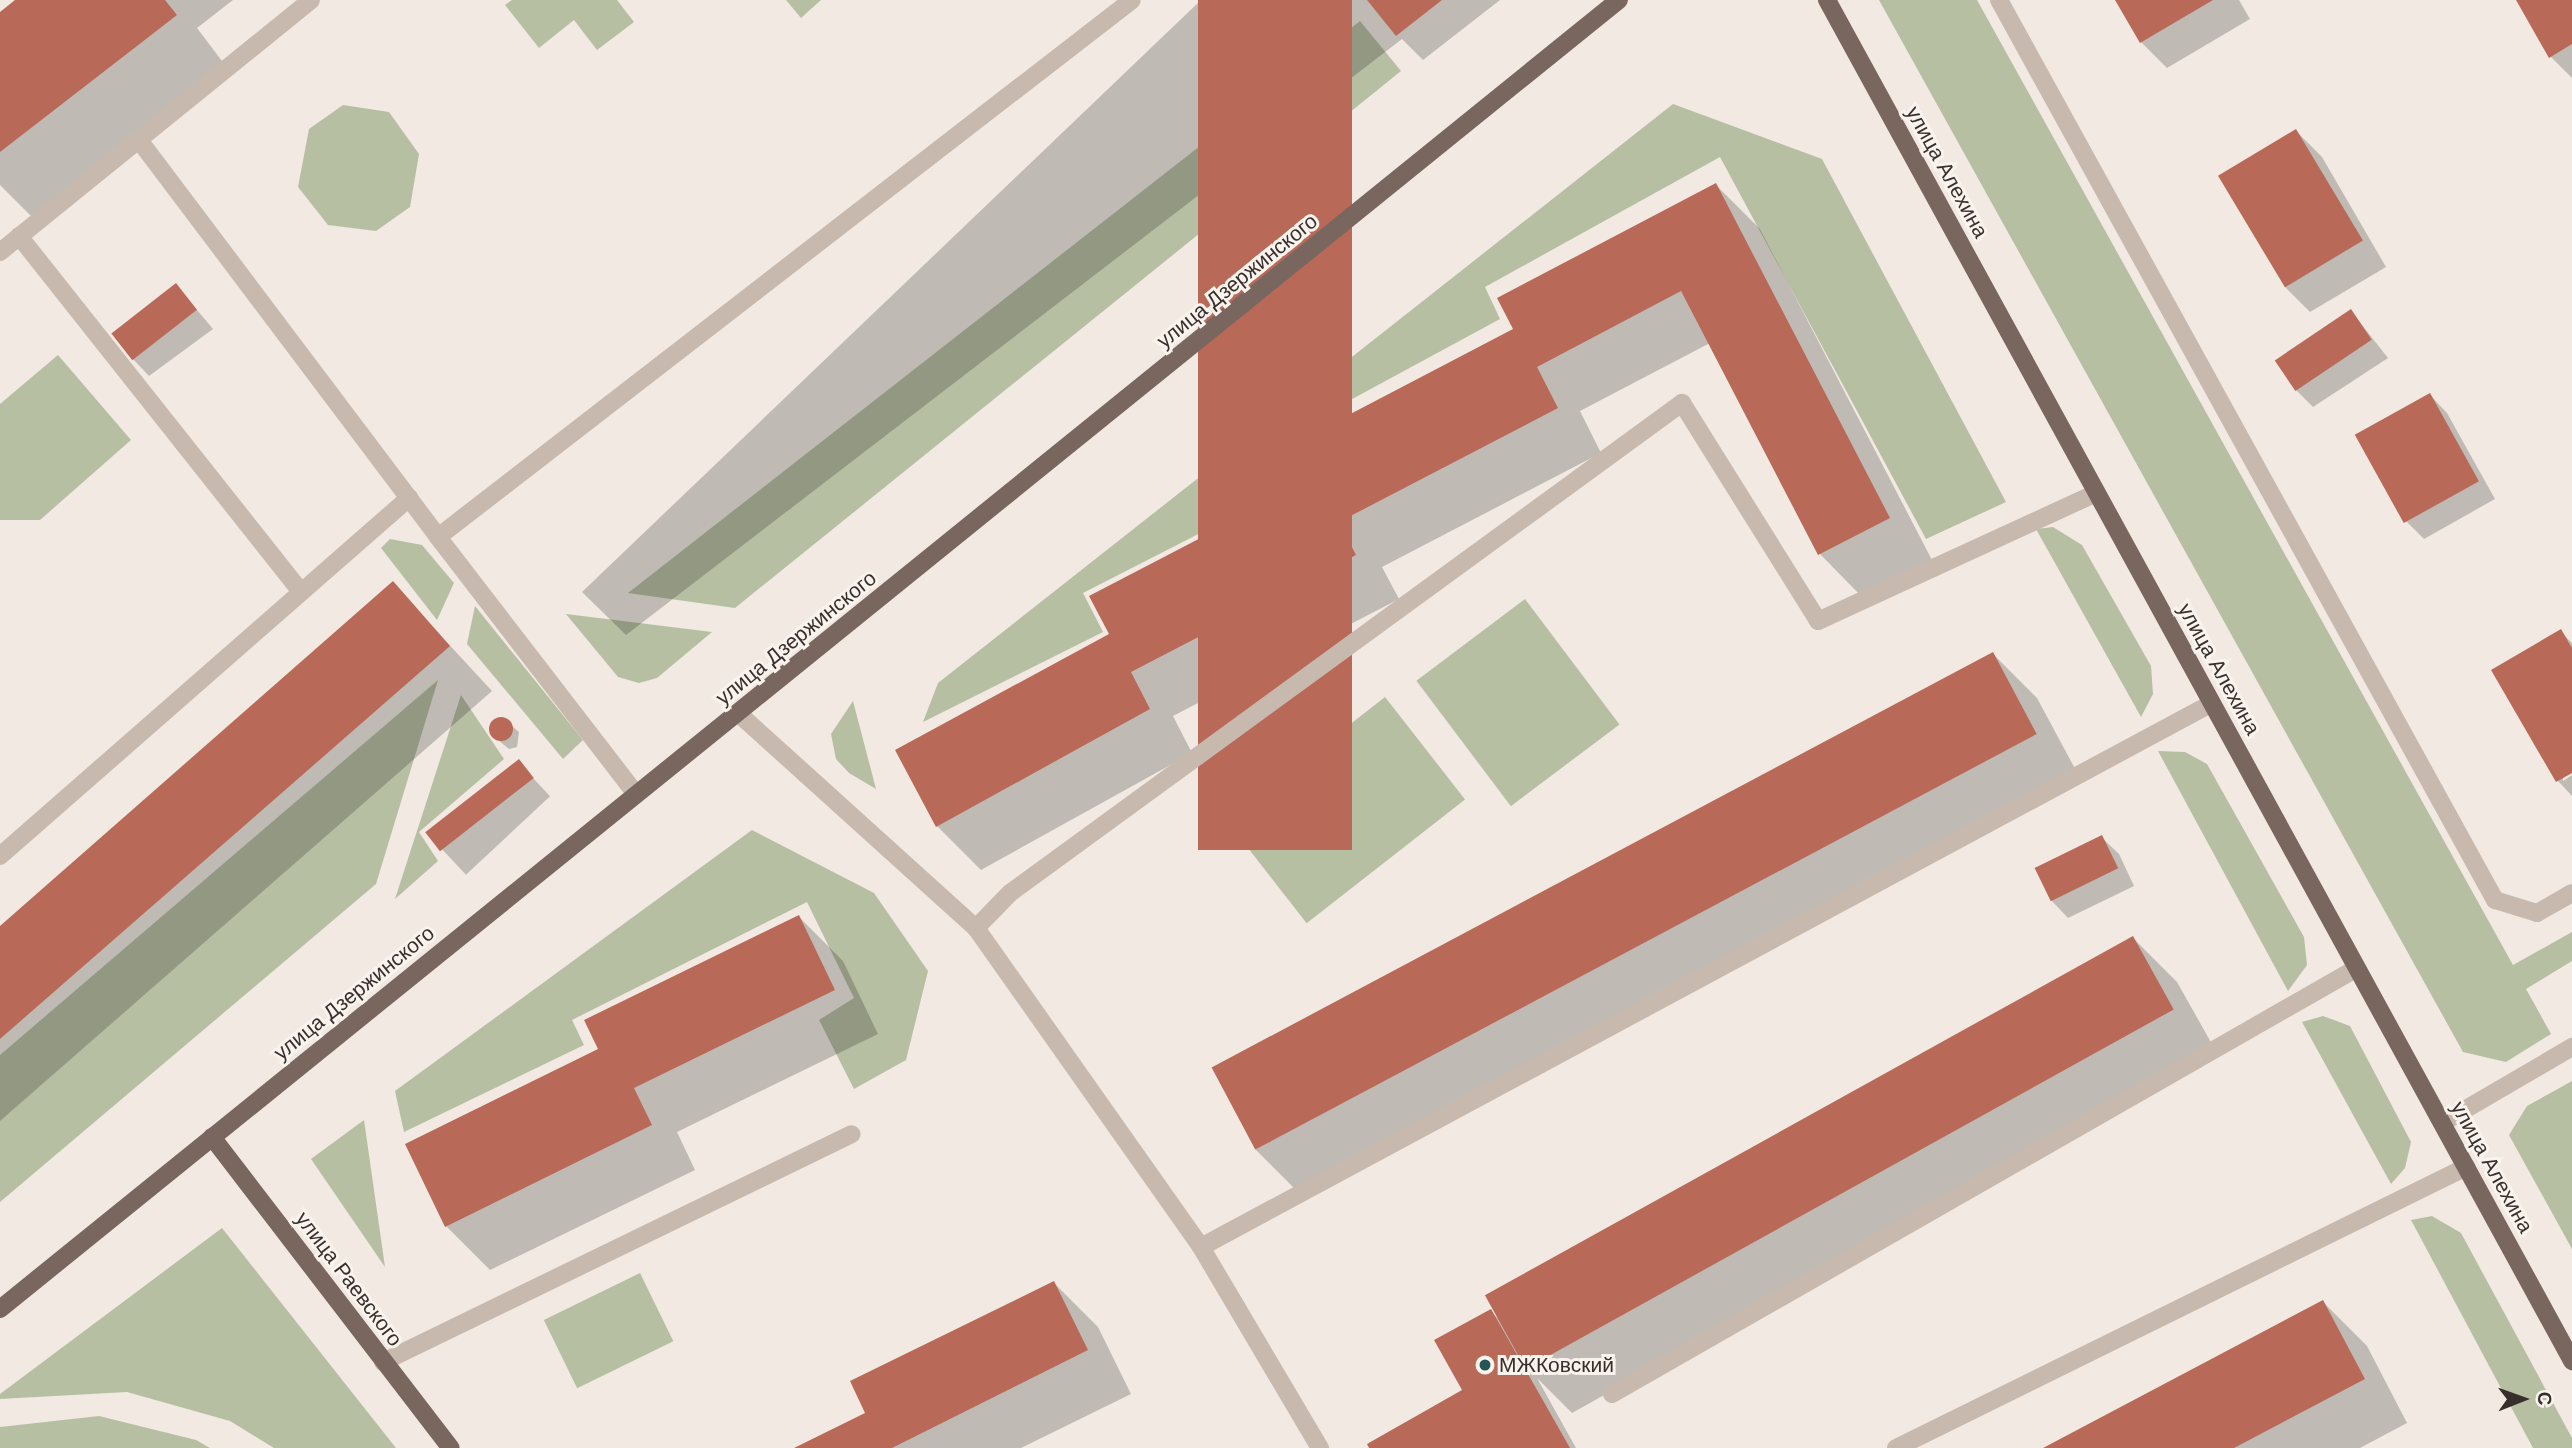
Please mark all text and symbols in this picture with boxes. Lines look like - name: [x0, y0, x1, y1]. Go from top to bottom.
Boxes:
- street label: улица Алехина: [1900, 102, 1994, 242]
- street label: улица Дзержинского: [1152, 209, 1322, 353]
- street label: улица Дзержинского: [711, 566, 881, 710]
- street label: улица Алехина: [2172, 599, 2266, 739]
- street label: улица Дзержинского: [269, 921, 439, 1065]
- street label: улица Алехина: [2445, 1097, 2539, 1237]
- street label: улица Раевского: [290, 1207, 408, 1351]
- place label: МЖКовский: [1499, 1352, 1614, 1378]
- marker: МЖКовский: [1477, 1357, 1493, 1373]
- north arrow: [2488, 1364, 2558, 1434]
- text: С: [2534, 1392, 2555, 1406]

